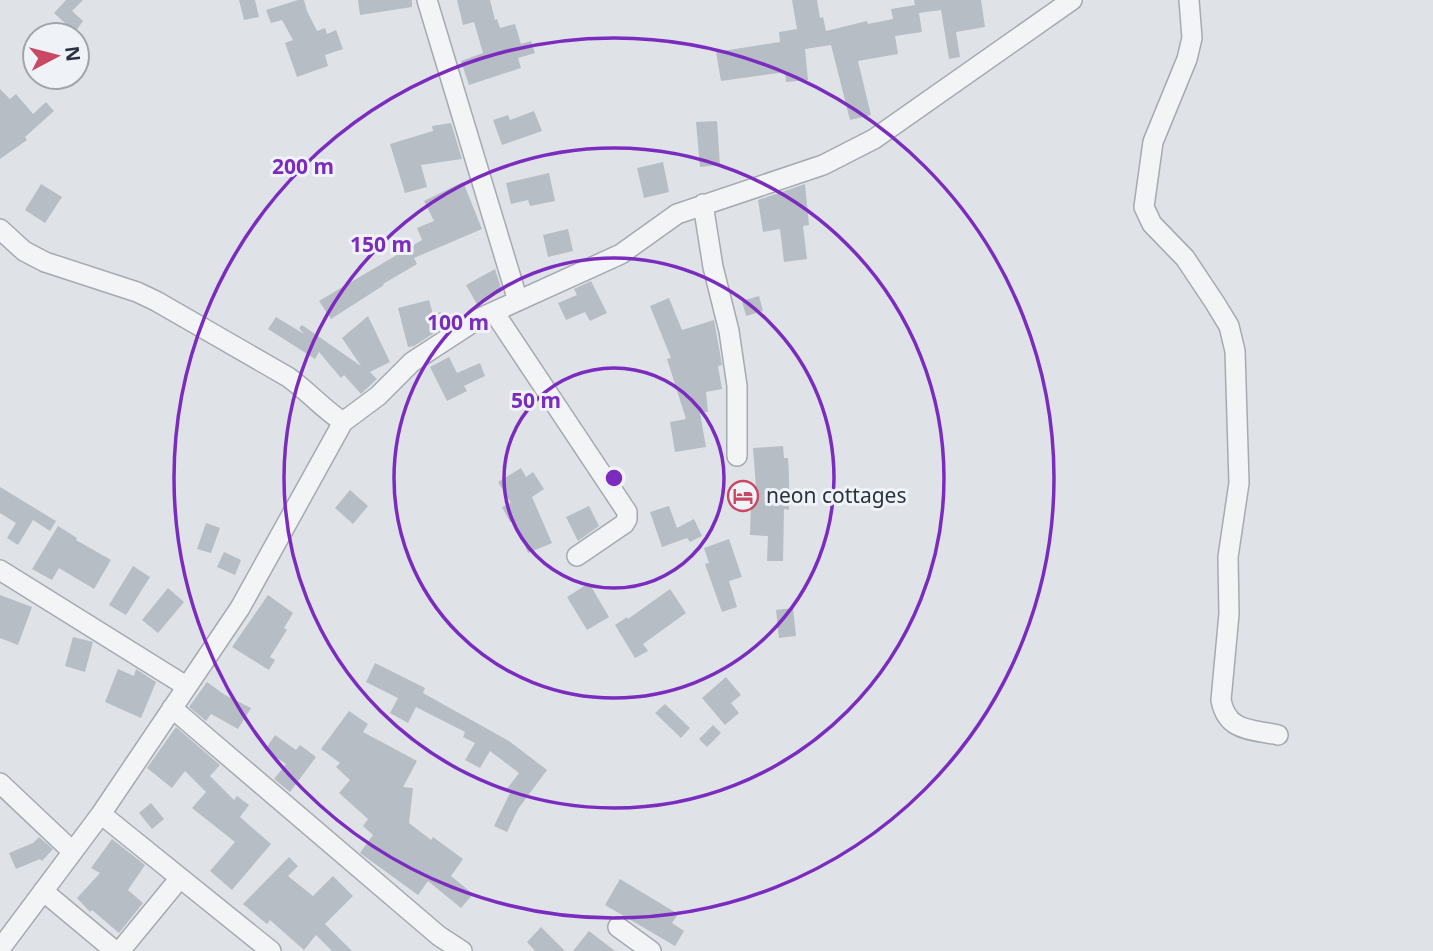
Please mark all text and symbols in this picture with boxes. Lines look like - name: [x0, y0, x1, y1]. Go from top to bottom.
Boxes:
- north arrow: [21, 21, 91, 91]
- text: N: [59, 45, 87, 63]
- text: 200 m: [272, 152, 334, 180]
- text: 150 m: [350, 230, 412, 258]
- text: 100 m: [427, 308, 489, 336]
- text: 50 m: [511, 386, 561, 414]
- centre of rings: [602, 466, 626, 490]
- hotel icon: neon cottages: [726, 479, 760, 513]
- place label: neon cottages: [766, 481, 907, 509]

